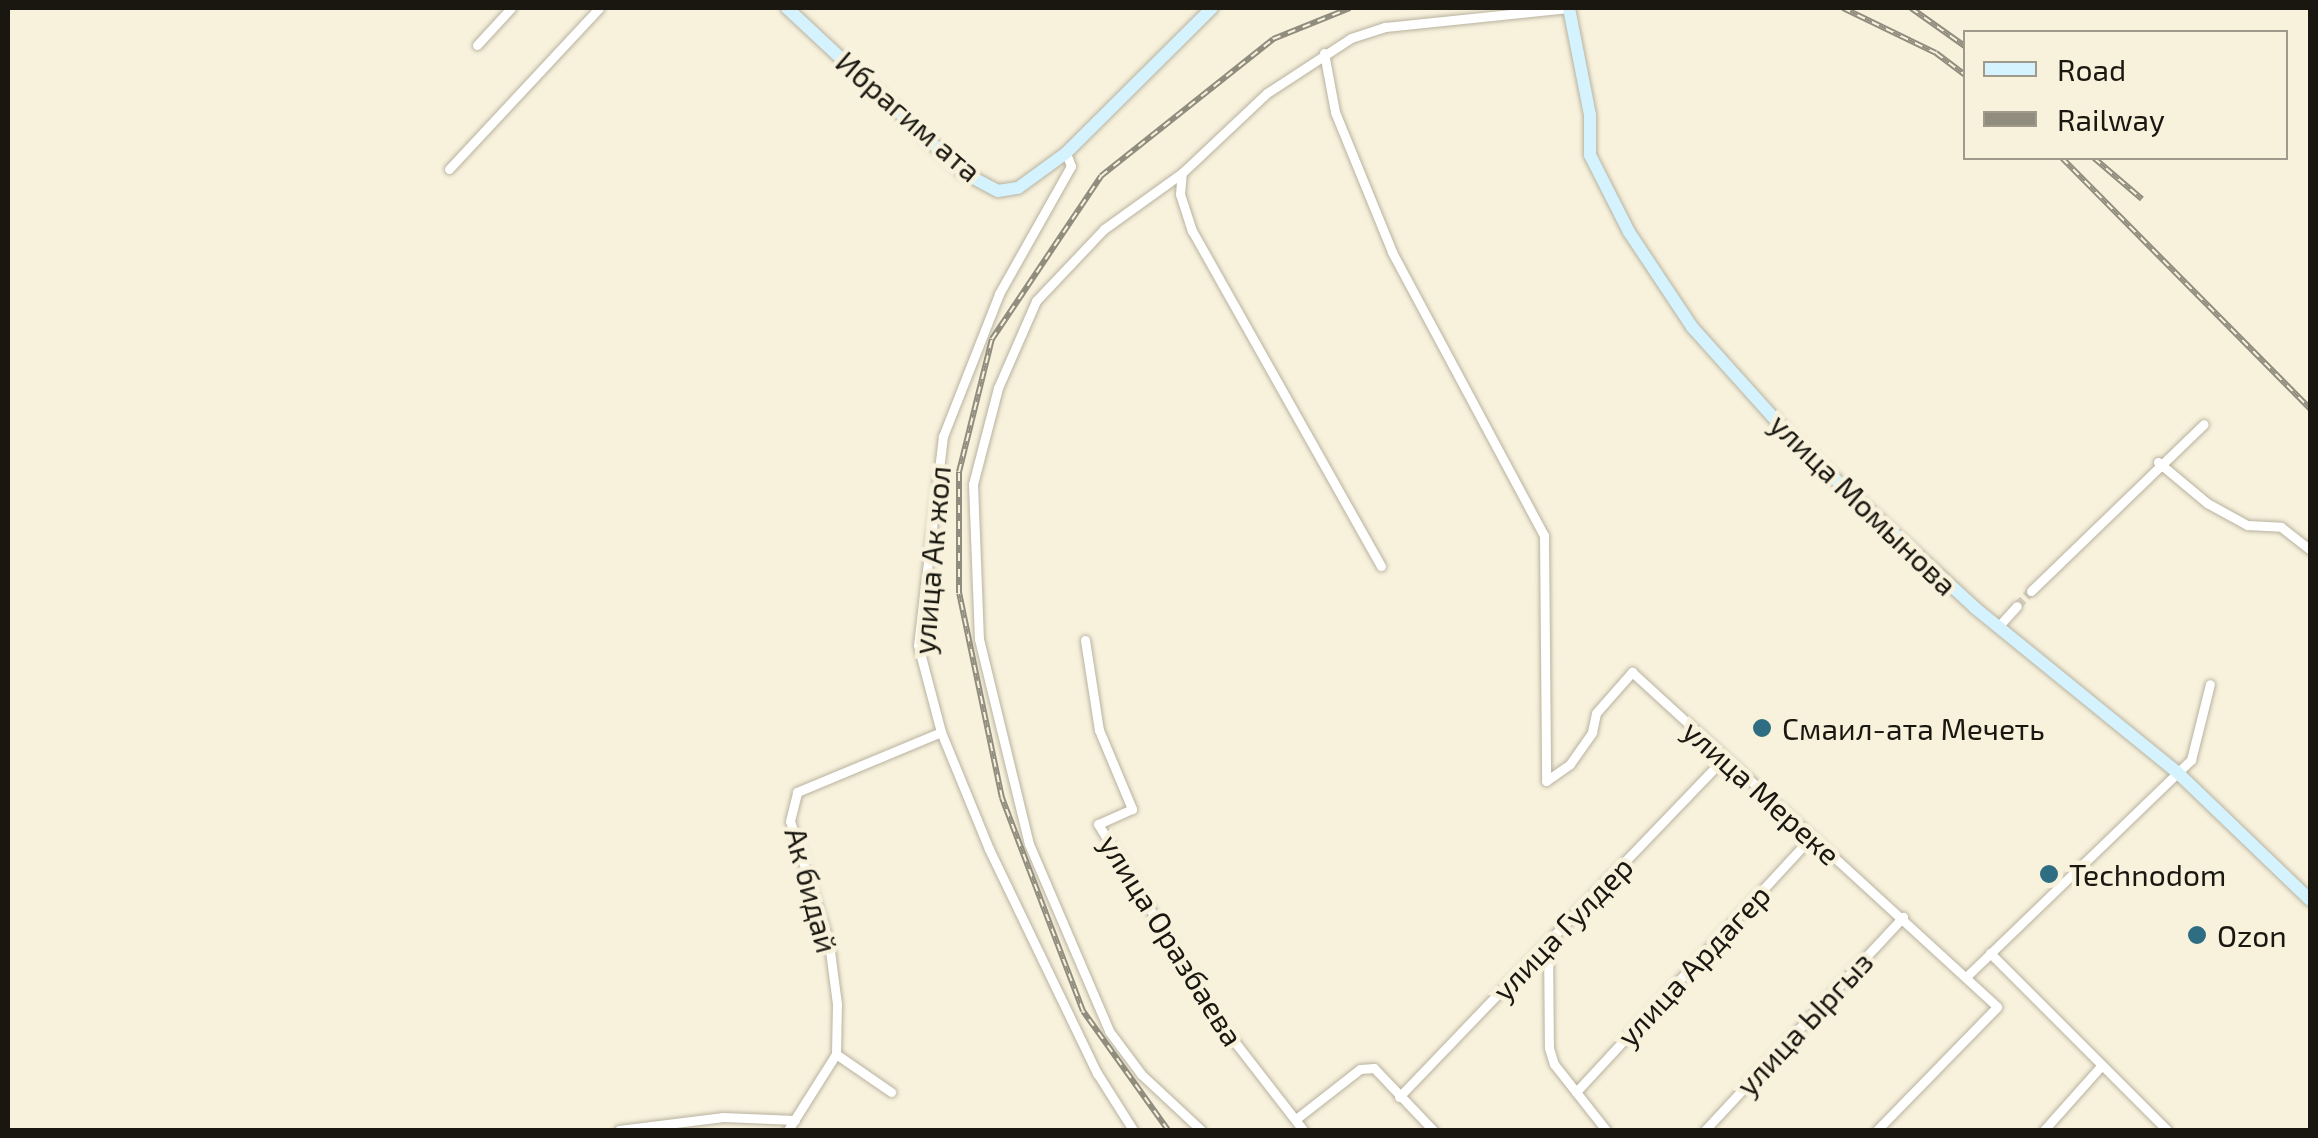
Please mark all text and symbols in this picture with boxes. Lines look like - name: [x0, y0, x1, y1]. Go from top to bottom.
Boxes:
- legend: [1963, 30, 2288, 160]
- street label: Ибрагим ата: [829, 43, 989, 189]
- text: Road: [2057, 51, 2126, 87]
- text: Railway: [2057, 101, 2165, 137]
- street label: улица Момынова: [1763, 406, 1965, 602]
- street label: улица Ак жол: [905, 464, 957, 656]
- place label: Смаил-ата Мечеть: [1782, 710, 2045, 746]
- street label: улица Мереке: [1676, 712, 1848, 872]
- marker: Смаил-ата Мечеть: [1751, 717, 1773, 739]
- street label: Ак бидай: [778, 824, 846, 956]
- street label: улица Оразбаева: [1092, 828, 1252, 1052]
- street label: улица Гулдер: [1484, 848, 1640, 1008]
- place label: Technodom: [2069, 856, 2226, 892]
- marker: Technodom: [2038, 863, 2060, 885]
- street label: улица Ардагер: [1609, 877, 1777, 1053]
- place label: Ozon: [2217, 917, 2287, 953]
- marker: Ozon: [2186, 924, 2208, 946]
- street label: улица Ыргыз: [1728, 944, 1880, 1102]

